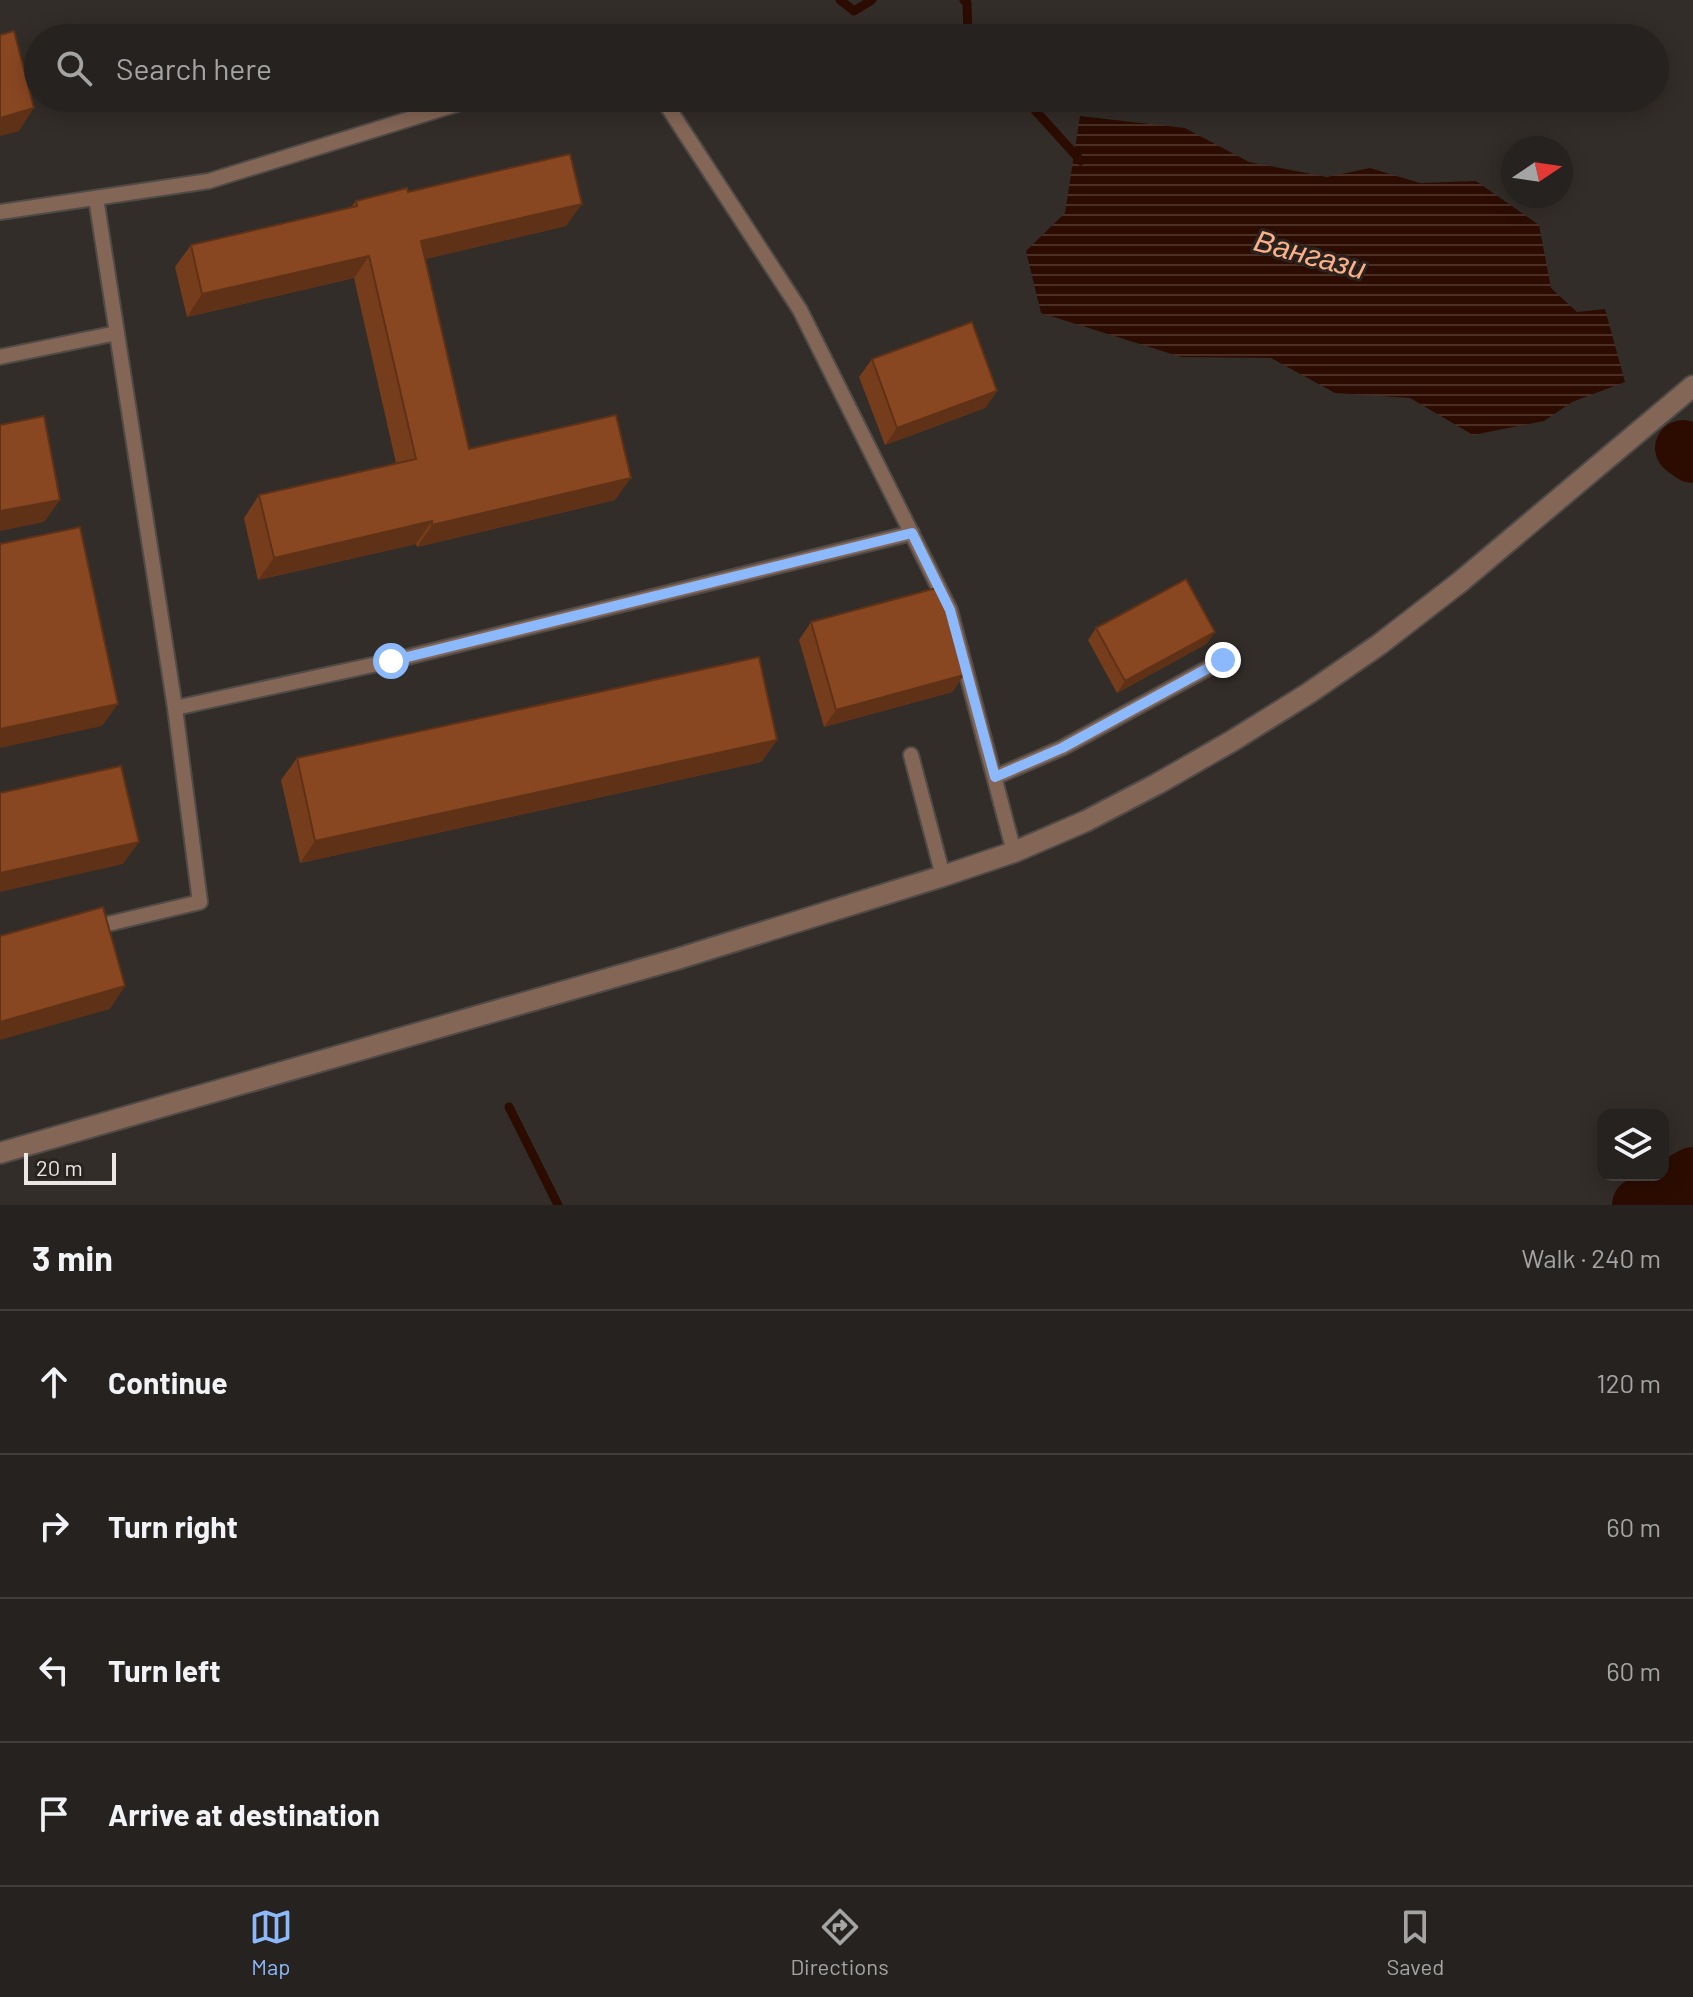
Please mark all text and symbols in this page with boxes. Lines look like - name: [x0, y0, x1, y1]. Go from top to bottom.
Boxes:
- search box: [24, 24, 1669, 112]
- icon: search: [52, 46, 96, 90]
- text: Search here: [116, 50, 272, 86]
- north arrow: [1501, 136, 1573, 208]
- water label: Вангази: [1251, 221, 1371, 285]
- route end: [1205, 642, 1241, 678]
- route start: [373, 643, 409, 679]
- map controls: [1597, 1109, 1669, 1181]
- button: layers: [1597, 1109, 1669, 1181]
- scale bar: [24, 1149, 116, 1185]
- text: 20 m: [36, 1154, 83, 1180]
- text: 3 min: [32, 1237, 113, 1278]
- text: Walk · 240 m: [1522, 1242, 1661, 1273]
- icon: ahead: [32, 1360, 76, 1404]
- text: Continue: [108, 1364, 228, 1400]
- text: 120 m: [1597, 1367, 1661, 1398]
- icon: right: [32, 1504, 76, 1548]
- text: Turn right: [108, 1508, 238, 1544]
- text: 60 m: [1606, 1511, 1661, 1542]
- icon: left: [32, 1648, 76, 1692]
- text: Turn left: [108, 1652, 221, 1688]
- text: 60 m: [1606, 1655, 1661, 1686]
- icon: arrive: [32, 1792, 76, 1836]
- text: Arrive at destination: [108, 1796, 380, 1832]
- tab: Map: [249, 1905, 293, 1979]
- tab: Directions: [790, 1905, 889, 1979]
- tab: Saved: [1386, 1905, 1444, 1979]

